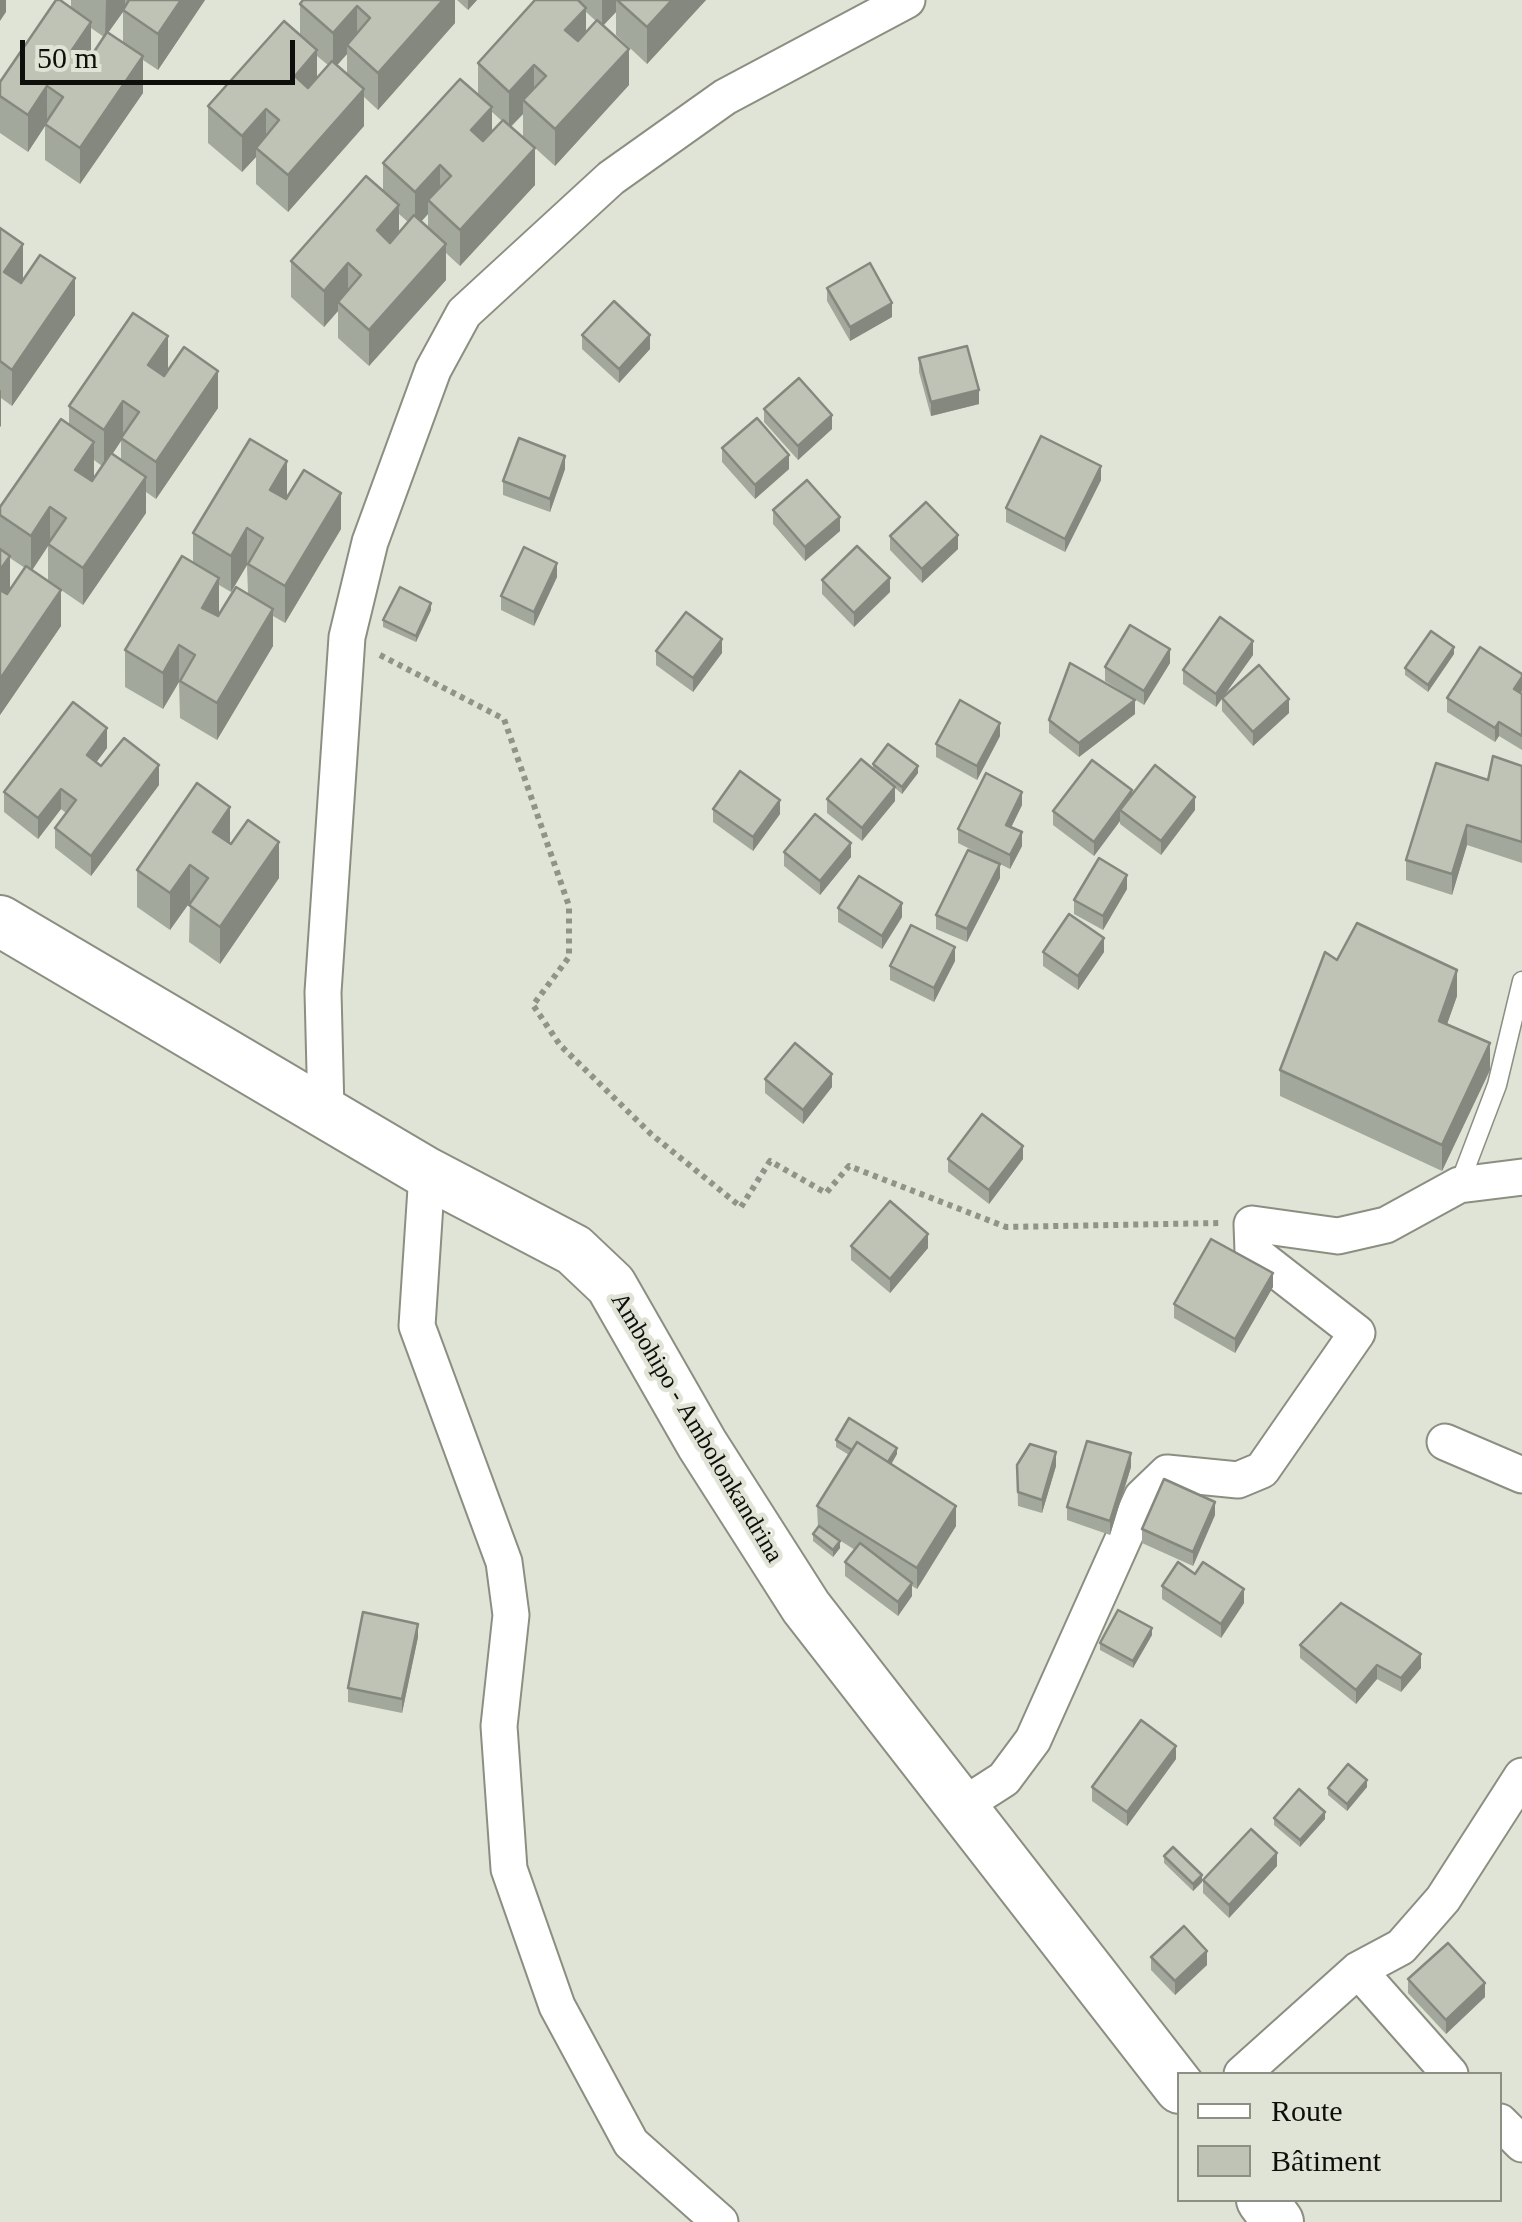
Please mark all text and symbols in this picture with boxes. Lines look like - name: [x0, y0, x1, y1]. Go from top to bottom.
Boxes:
- scale bar: [25, 20, 300, 82]
- text: 50 m: [37, 41, 98, 74]
- street label: Ambohipo - Ambolonkandrina: [603, 1288, 789, 1568]
- legend: [1177, 2072, 1502, 2202]
- text: Route: [1271, 2094, 1343, 2127]
- text: Bâtiment: [1271, 2144, 1381, 2177]

